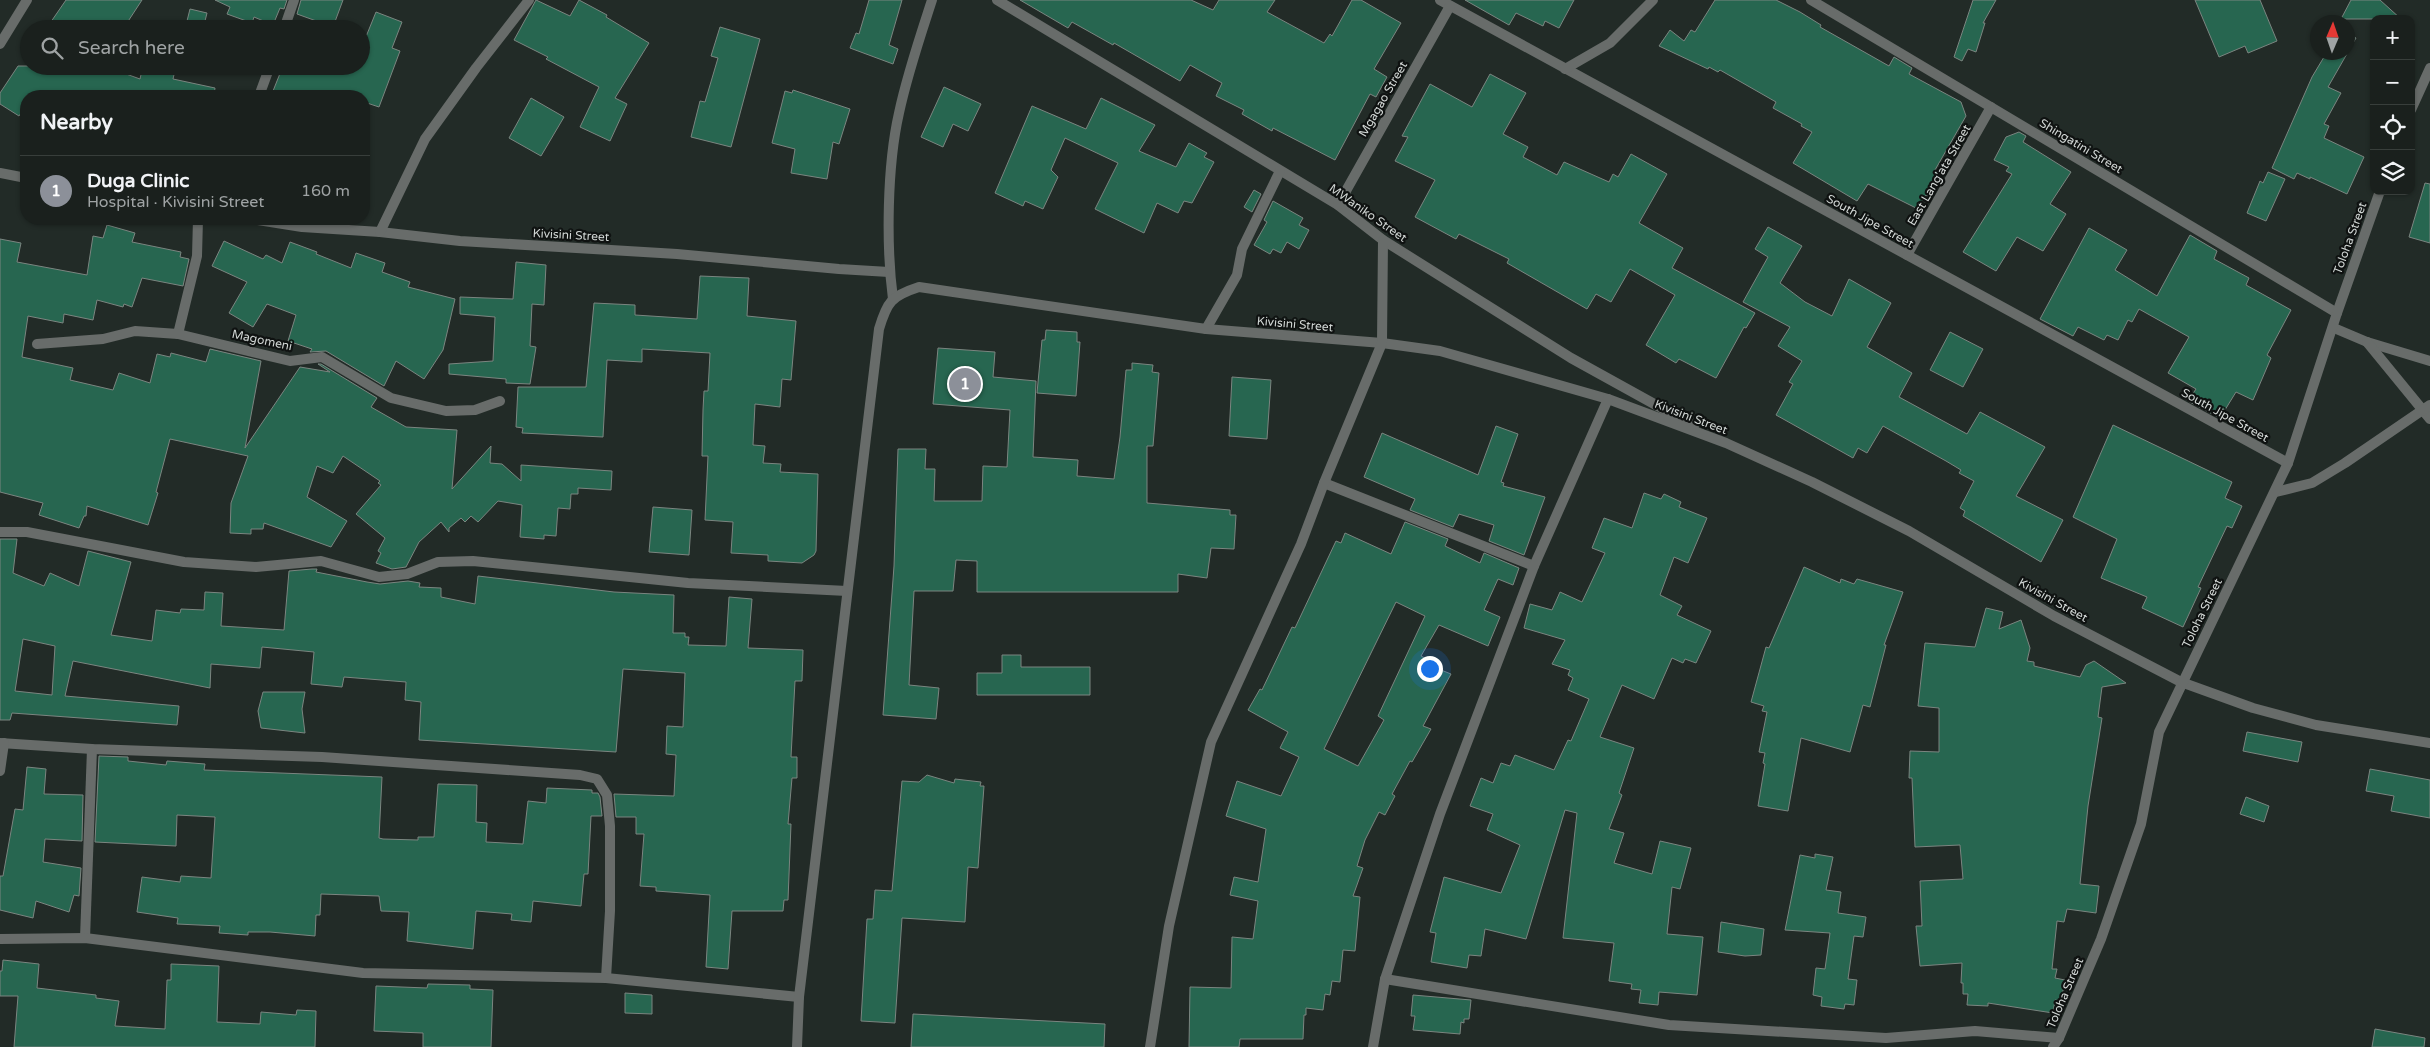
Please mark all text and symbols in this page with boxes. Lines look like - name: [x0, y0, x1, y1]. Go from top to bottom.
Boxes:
- north arrow: [2310, 15, 2355, 60]
- map controls: [2370, 15, 2415, 195]
- button: +: [2370, 15, 2415, 60]
- search box: [20, 20, 370, 75]
- icon: search: [38, 34, 66, 62]
- text: Search here: [78, 37, 185, 59]
- street label: Mgagao Street: [1356, 58, 1410, 139]
- button: −: [2370, 60, 2415, 105]
- button: locate: [2370, 105, 2415, 150]
- text: Nearby: [40, 110, 113, 135]
- street label: Shingatini Street: [2037, 116, 2125, 177]
- street label: East Lang'ata Street: [1904, 122, 1974, 228]
- button: layers: [2370, 150, 2415, 195]
- text: Duga Clinic: [87, 170, 189, 192]
- text: 1: [51, 181, 61, 201]
- text: 160 m: [301, 181, 350, 201]
- street label: MWaniko Street: [1327, 181, 1410, 245]
- street label: South Jipe Street: [1824, 191, 1916, 251]
- text: Hospital · Kivisini Street: [87, 192, 264, 212]
- street label: Toloha Street: [2330, 200, 2370, 276]
- street label: Kivisini Street: [532, 226, 610, 244]
- street label: Kivisini Street: [1256, 314, 1334, 334]
- street label: Magomeni: [231, 327, 293, 353]
- pin: 1: [949, 365, 981, 403]
- street label: South Jipe Street: [2179, 385, 2271, 445]
- street label: Kivisini Street: [1653, 397, 1730, 437]
- street label: Kivisini Street: [2016, 575, 2090, 625]
- street label: Toloha Street: [2179, 576, 2225, 650]
- your location: [1417, 656, 1443, 682]
- street label: Toloha Street: [2044, 955, 2086, 1031]

